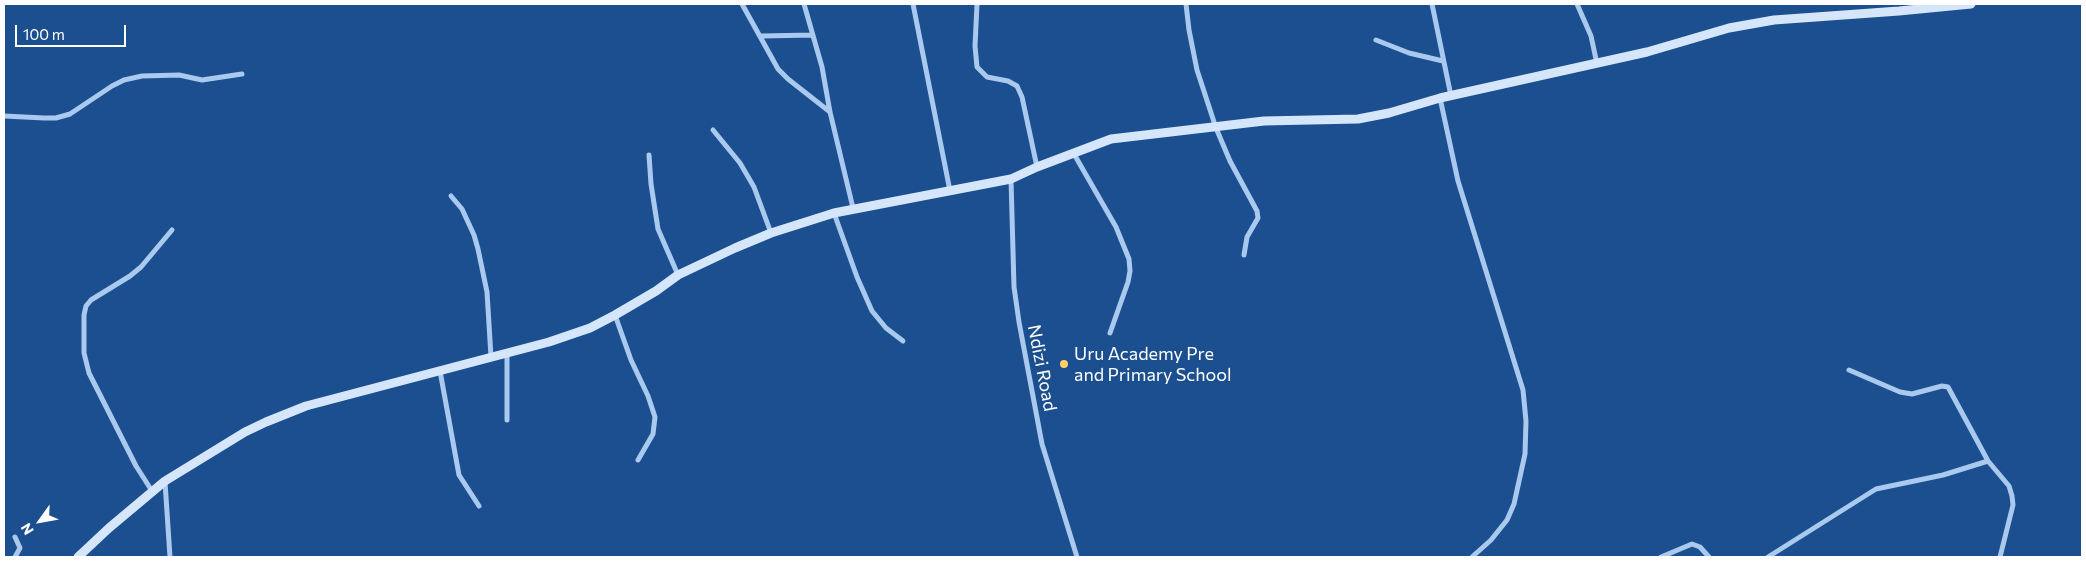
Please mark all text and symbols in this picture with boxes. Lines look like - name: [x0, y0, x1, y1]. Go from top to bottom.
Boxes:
- scale bar: [18, 15, 129, 47]
- text: 100 m: [23, 25, 65, 43]
- street label: Ndizi Road: [1023, 323, 1061, 413]
- place label: Uru Academy Pre and Primary School: [1074, 343, 1232, 386]
- marker: Uru Academy Pre and Primary School: [1058, 358, 1070, 370]
- north arrow: [15, 496, 65, 546]
- text: N: [17, 520, 37, 538]

